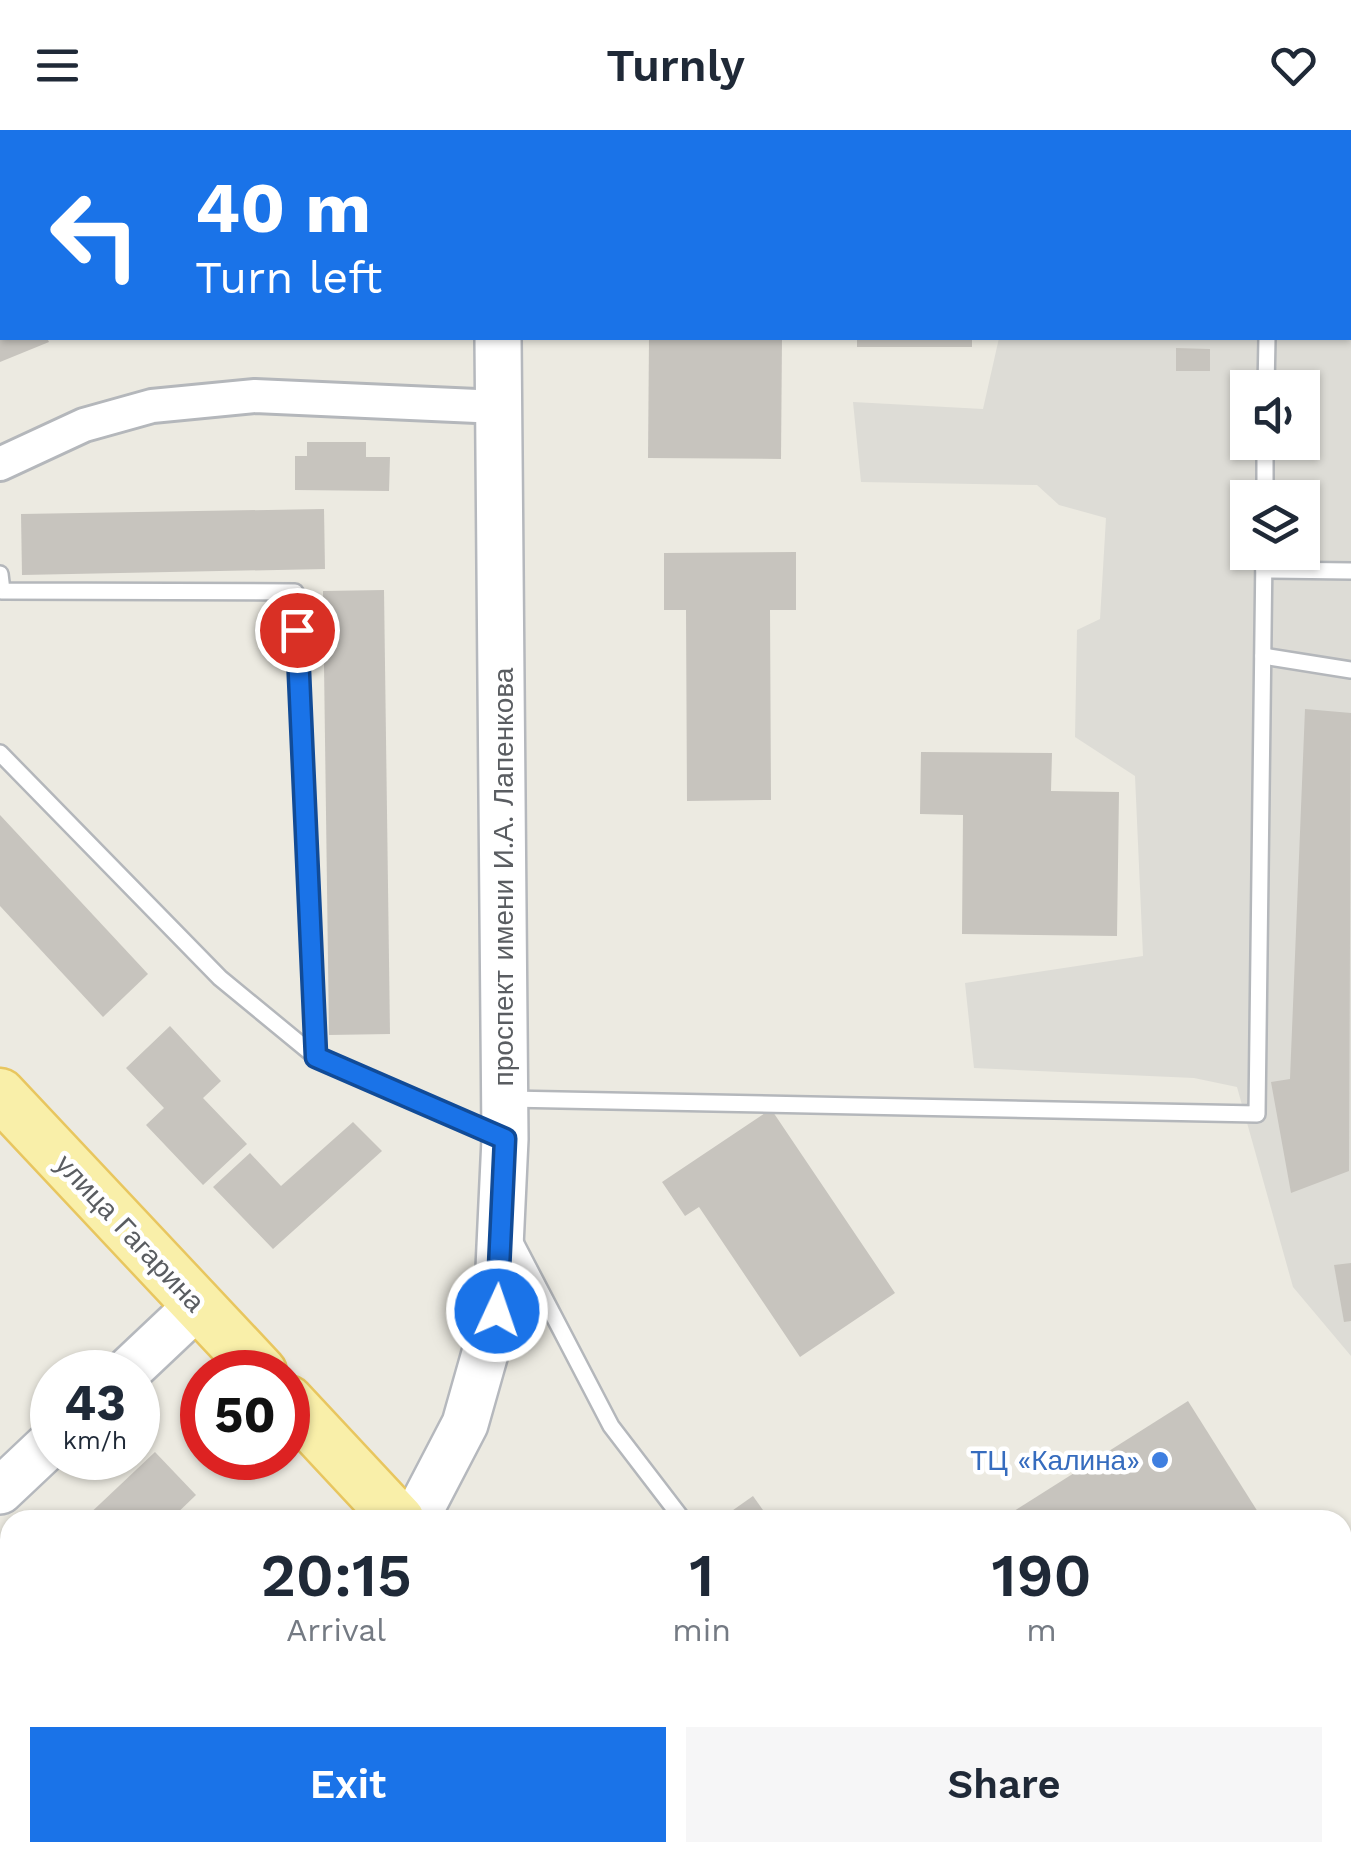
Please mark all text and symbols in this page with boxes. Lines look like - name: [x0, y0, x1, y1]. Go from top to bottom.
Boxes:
- icon: menu: [30, 38, 85, 93]
- icon: heart: [1266, 38, 1321, 93]
- text: Turnly: [606, 39, 745, 92]
- text: 40 m: [195, 167, 371, 249]
- icon: left: [30, 170, 160, 300]
- text: Turn left: [195, 251, 382, 304]
- map controls: [1230, 370, 1320, 570]
- button: sound: [1230, 370, 1320, 460]
- button: layers: [1230, 480, 1320, 570]
- pin: [255, 588, 340, 673]
- icon: arrive: [270, 603, 325, 658]
- street label: проспект имени И.А. Лапенкова: [487, 667, 520, 1086]
- street label: улица Гагарина: [49, 1147, 212, 1319]
- position arrow: [445, 1259, 549, 1363]
- speed limit sign: 50: [180, 1350, 310, 1480]
- text: 43: [64, 1373, 126, 1432]
- text: km/h: [63, 1426, 127, 1455]
- place label: ТЦ «Калина»: [970, 1444, 1140, 1477]
- marker: ТЦ «Калина»: [1149, 1449, 1171, 1471]
- text: 20:15: [260, 1540, 412, 1611]
- text: 1: [689, 1540, 714, 1611]
- text: 190: [991, 1540, 1092, 1611]
- text: Arrival: [286, 1611, 386, 1649]
- text: min: [672, 1611, 731, 1649]
- text: m: [1026, 1611, 1057, 1649]
- button: Exit: [30, 1727, 666, 1842]
- button: Share: [686, 1727, 1322, 1842]

